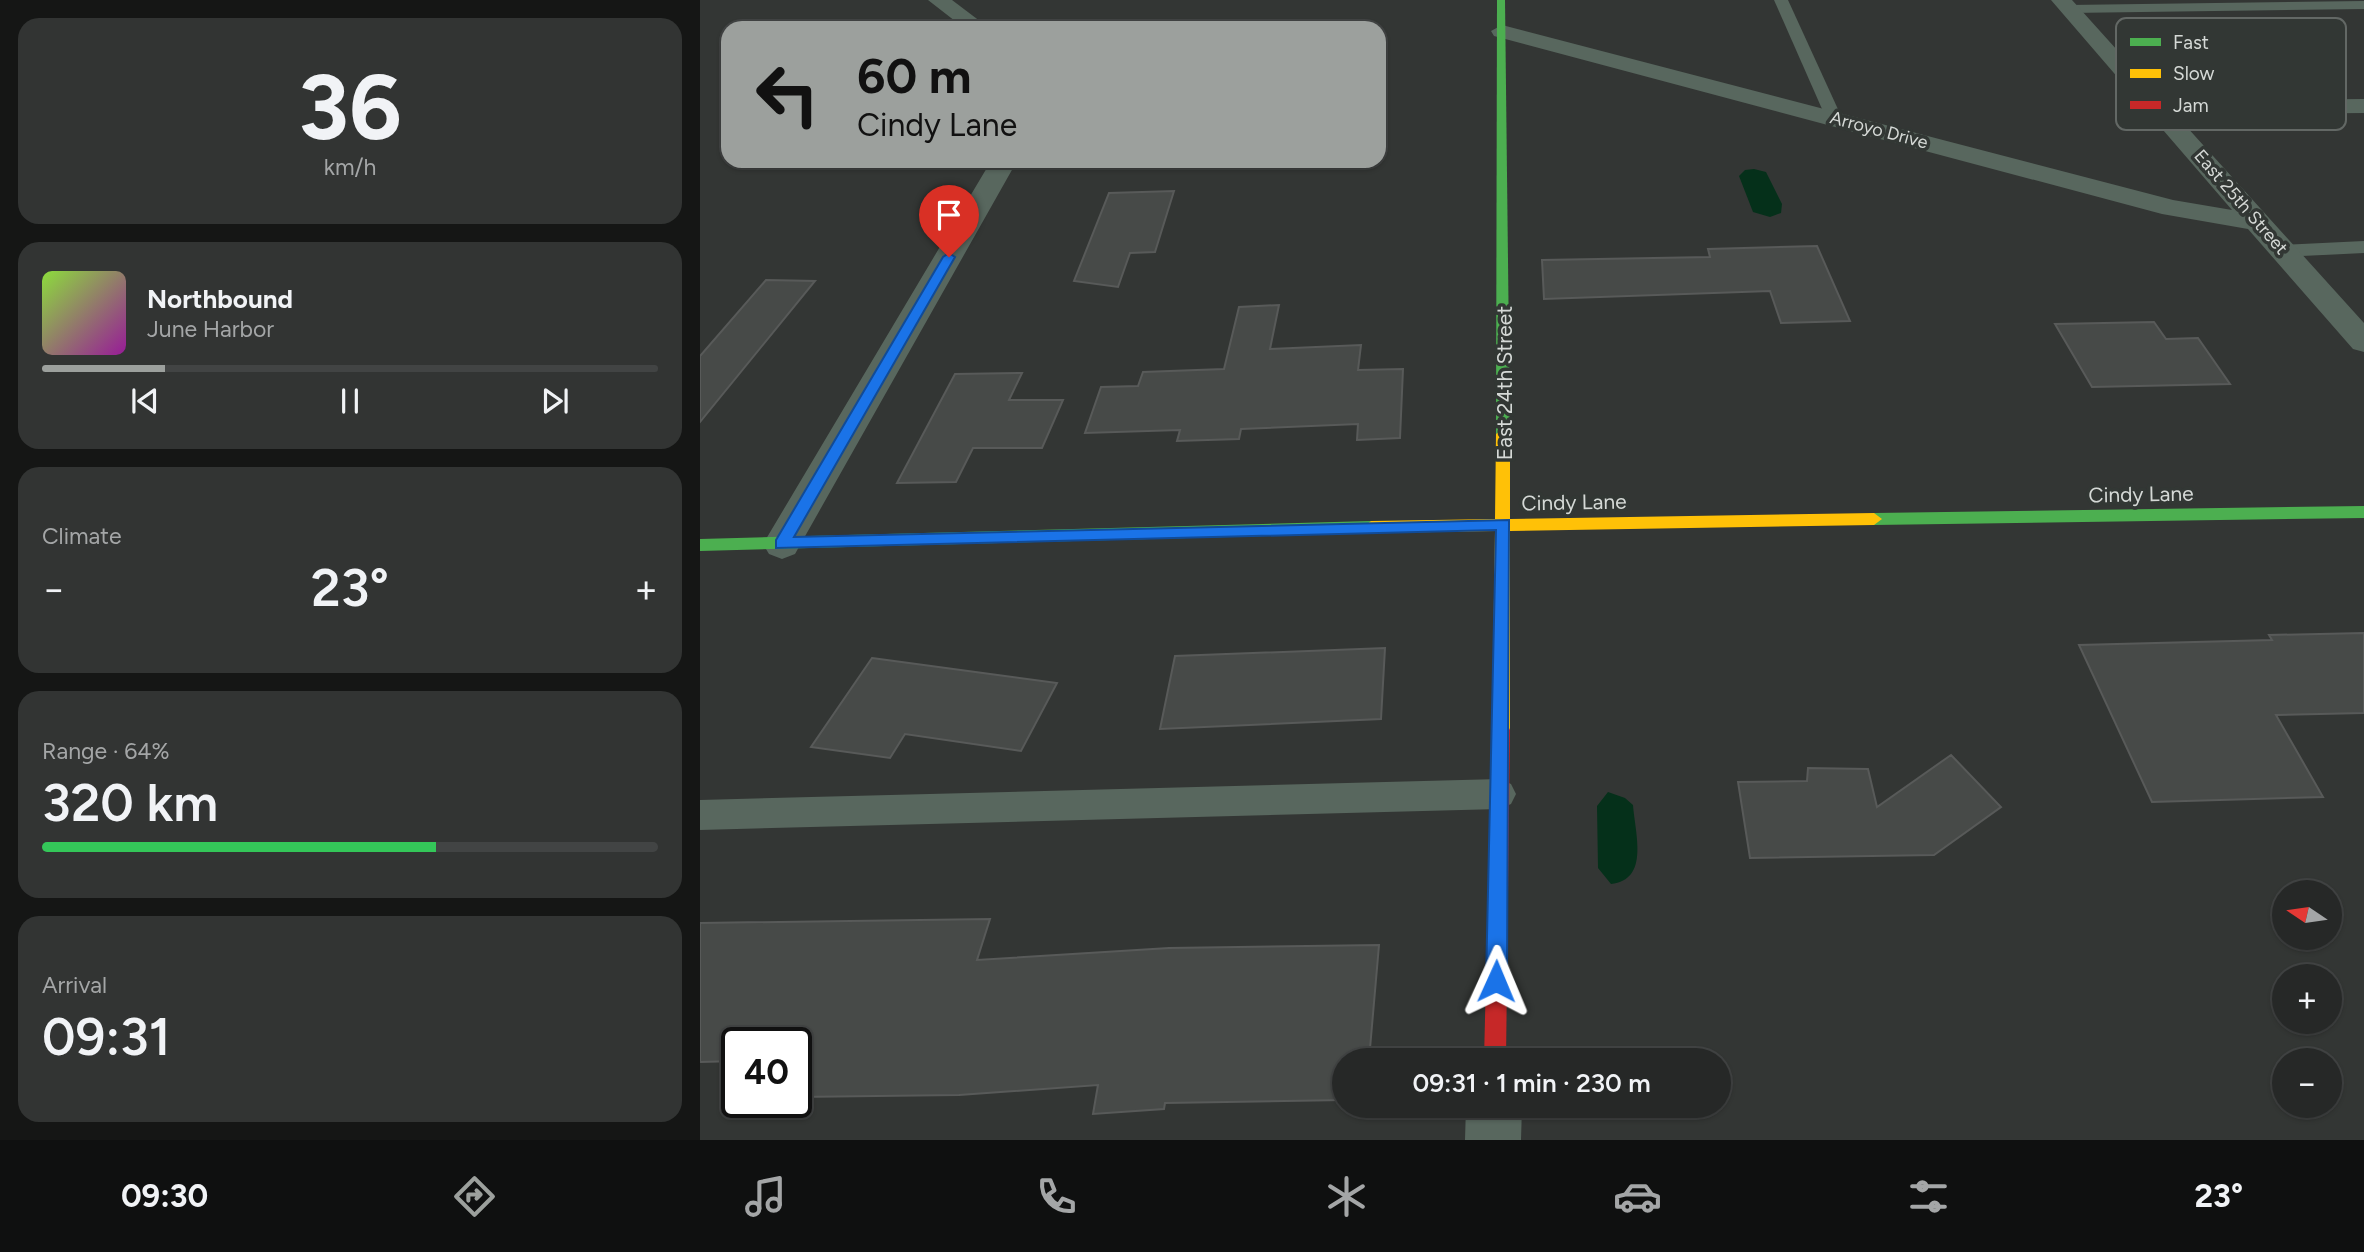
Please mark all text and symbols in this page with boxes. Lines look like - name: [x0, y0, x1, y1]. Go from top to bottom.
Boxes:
- legend: [2116, 18, 2346, 130]
- text: Fast: [2173, 31, 2209, 54]
- text: 60 m: [857, 46, 972, 105]
- icon: left: [742, 49, 833, 140]
- text: 36: [298, 53, 402, 162]
- text: Slow: [2173, 62, 2215, 85]
- text: Jam: [2173, 94, 2209, 117]
- text: Cindy Lane: [857, 106, 1017, 144]
- street label: Arroyo Drive: [1828, 106, 1930, 154]
- street label: East 25th Street: [2190, 145, 2293, 259]
- text: km/h: [324, 153, 376, 181]
- pin: [919, 185, 979, 257]
- icon: arrive: [930, 196, 968, 234]
- text: Northbound: [147, 283, 293, 315]
- street label: East 24th Street: [1492, 306, 1517, 460]
- text: June Harbor: [147, 315, 274, 343]
- icon: previous: [126, 382, 164, 420]
- icon: pause: [331, 382, 369, 420]
- icon: next: [536, 382, 574, 420]
- street label: Cindy Lane: [2088, 481, 2194, 507]
- street label: Cindy Lane: [1521, 489, 1627, 515]
- text: Climate: [42, 522, 121, 550]
- text: 23°: [311, 557, 389, 619]
- text: −: [42, 566, 66, 612]
- text: +: [634, 566, 658, 612]
- text: Range · 64%: [42, 737, 170, 765]
- text: 320 km: [42, 772, 218, 834]
- north arrow: [2272, 880, 2342, 950]
- map controls: [2272, 880, 2342, 1118]
- position arrow: [1459, 944, 1533, 1018]
- button: +: [2272, 964, 2342, 1034]
- text: Arrival: [42, 971, 107, 999]
- text: 09:31: [42, 1006, 171, 1068]
- speed limit sign: 40: [721, 1027, 812, 1118]
- button: −: [2272, 1048, 2342, 1118]
- text: 09:31 · 1 min · 230 m: [1412, 1067, 1651, 1099]
- icon: directions: [450, 1172, 499, 1221]
- icon: music: [741, 1172, 790, 1221]
- icon: phone: [1032, 1172, 1081, 1221]
- icon: climate: [1322, 1172, 1371, 1221]
- icon: car: [1613, 1172, 1662, 1221]
- icon: filters: [1904, 1172, 1953, 1221]
- text: 09:30: [121, 1177, 208, 1215]
- text: 23°: [2195, 1177, 2243, 1215]

